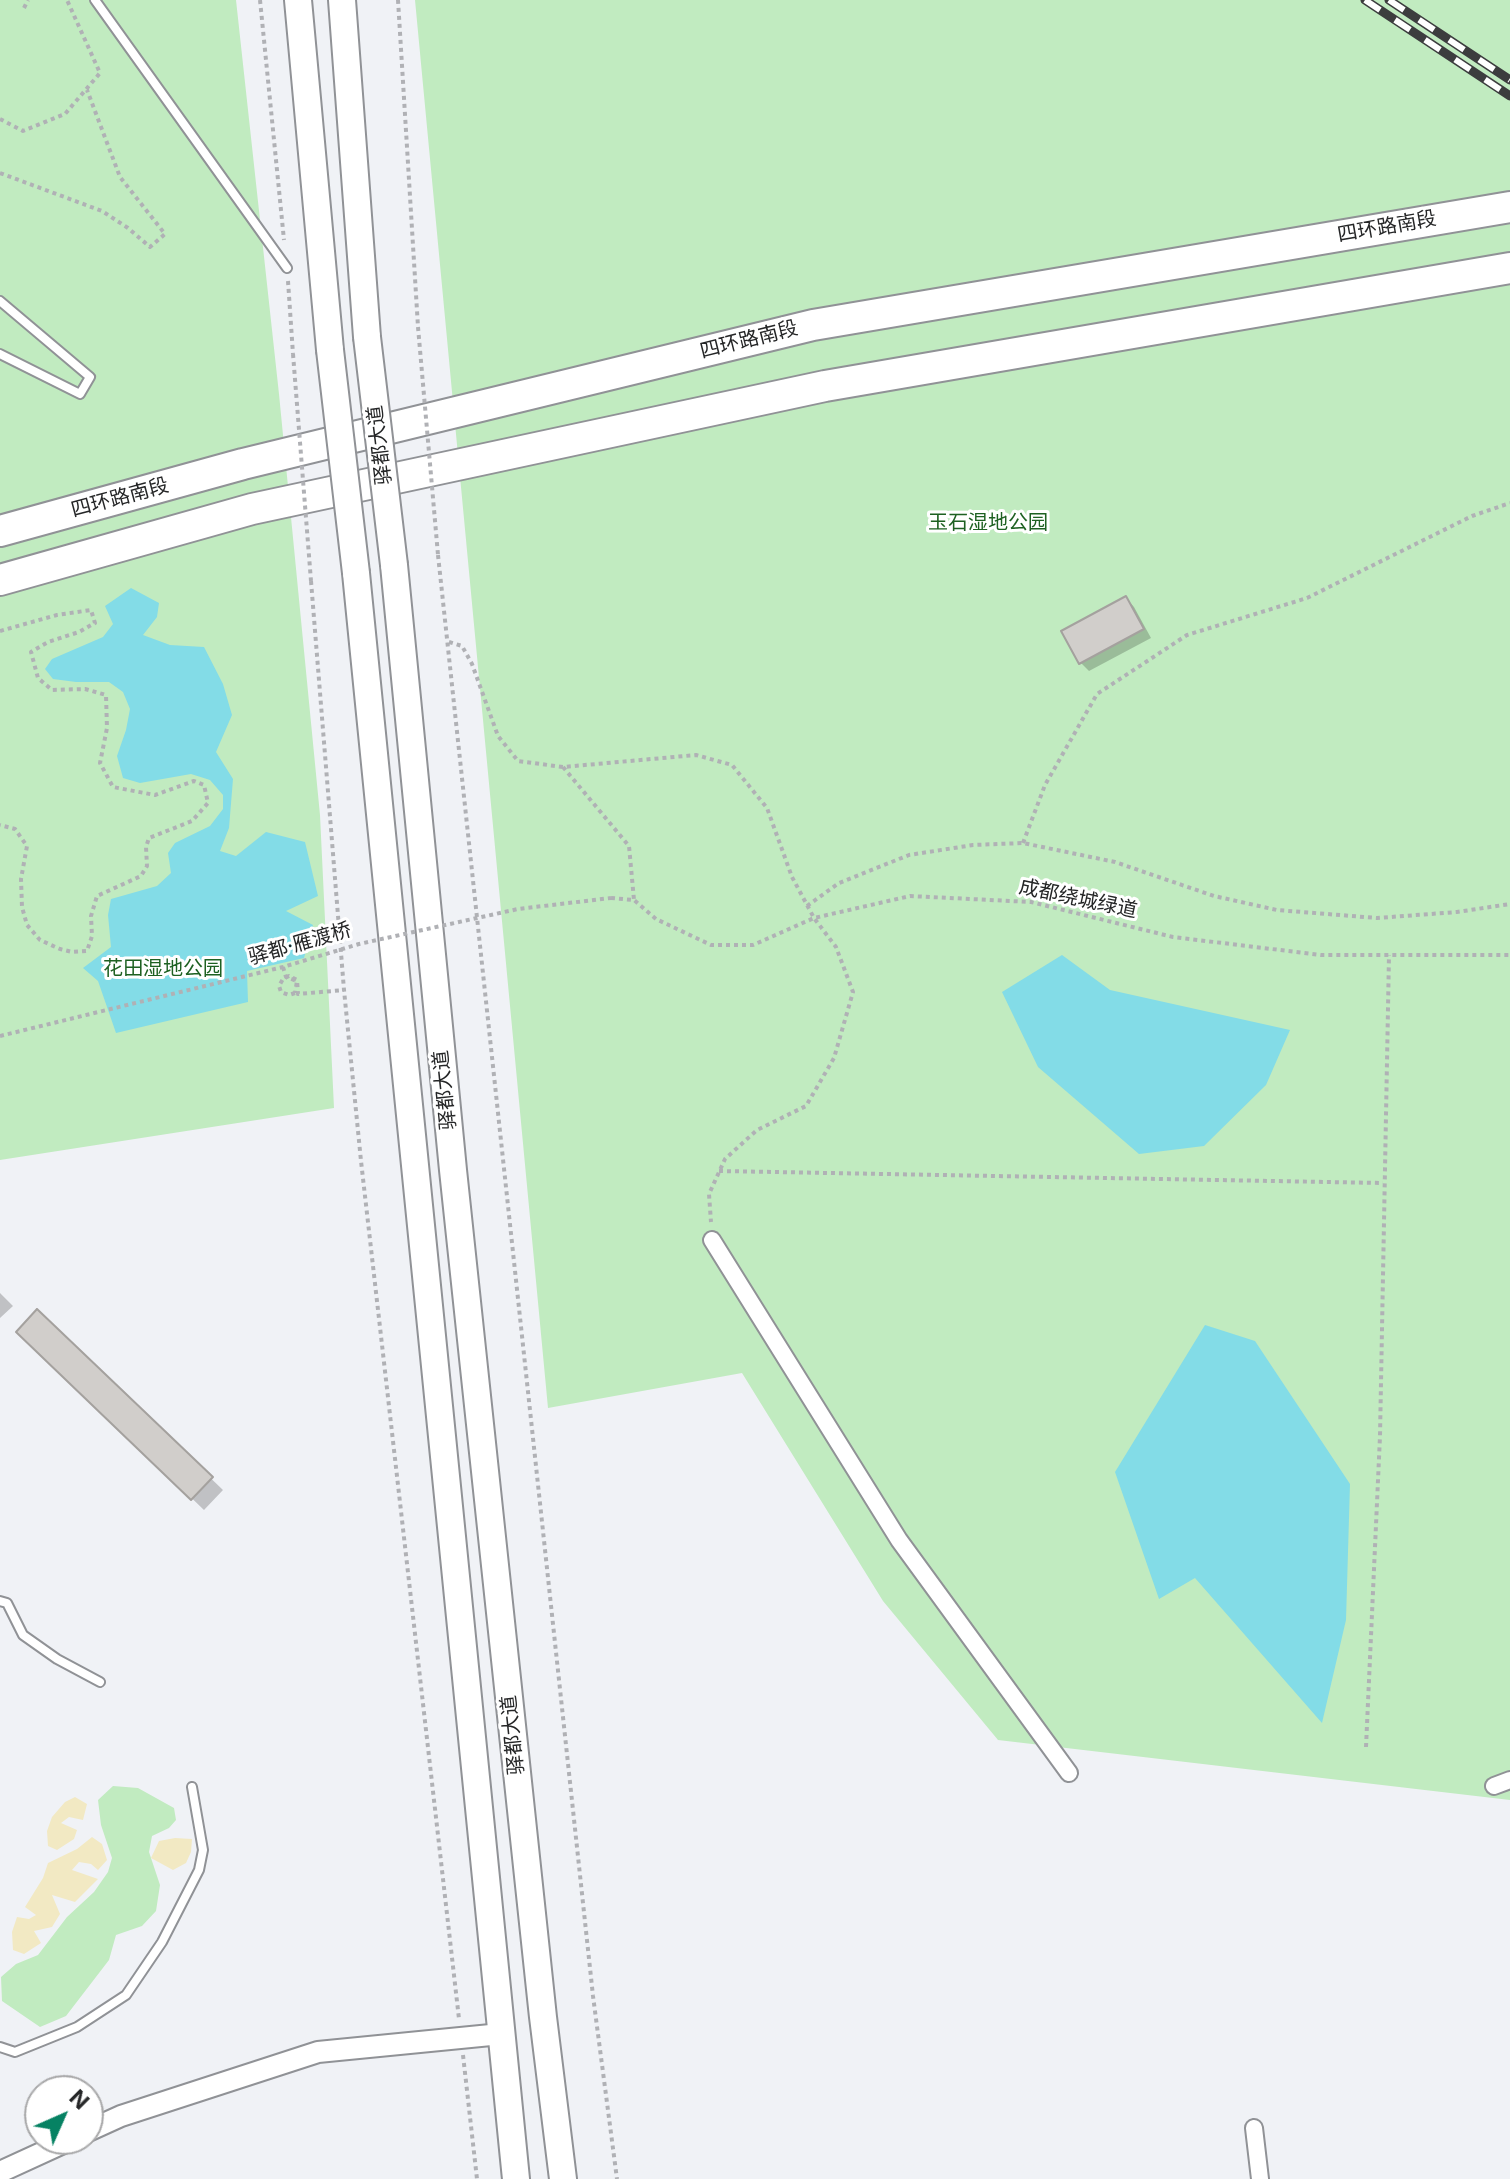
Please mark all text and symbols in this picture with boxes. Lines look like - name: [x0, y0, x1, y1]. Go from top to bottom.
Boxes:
- street label: 四环路南段: [1336, 206, 1438, 248]
- street label: 四环路南段: [698, 316, 800, 364]
- street label: 驿都大道: [363, 404, 397, 486]
- street label: 四环路南段: [69, 473, 171, 523]
- park label: 玉石湿地公园: [928, 511, 1048, 535]
- street label: 成都绕城绿道: [1017, 875, 1139, 923]
- street label: 驿都·雁渡桥: [246, 918, 354, 970]
- park label: 花田湿地公园: [103, 957, 223, 981]
- street label: 驿都大道: [429, 1049, 461, 1131]
- street label: 驿都大道: [497, 1694, 529, 1776]
- north arrow: [24, 2075, 104, 2155]
- text: N: [64, 2084, 95, 2115]

